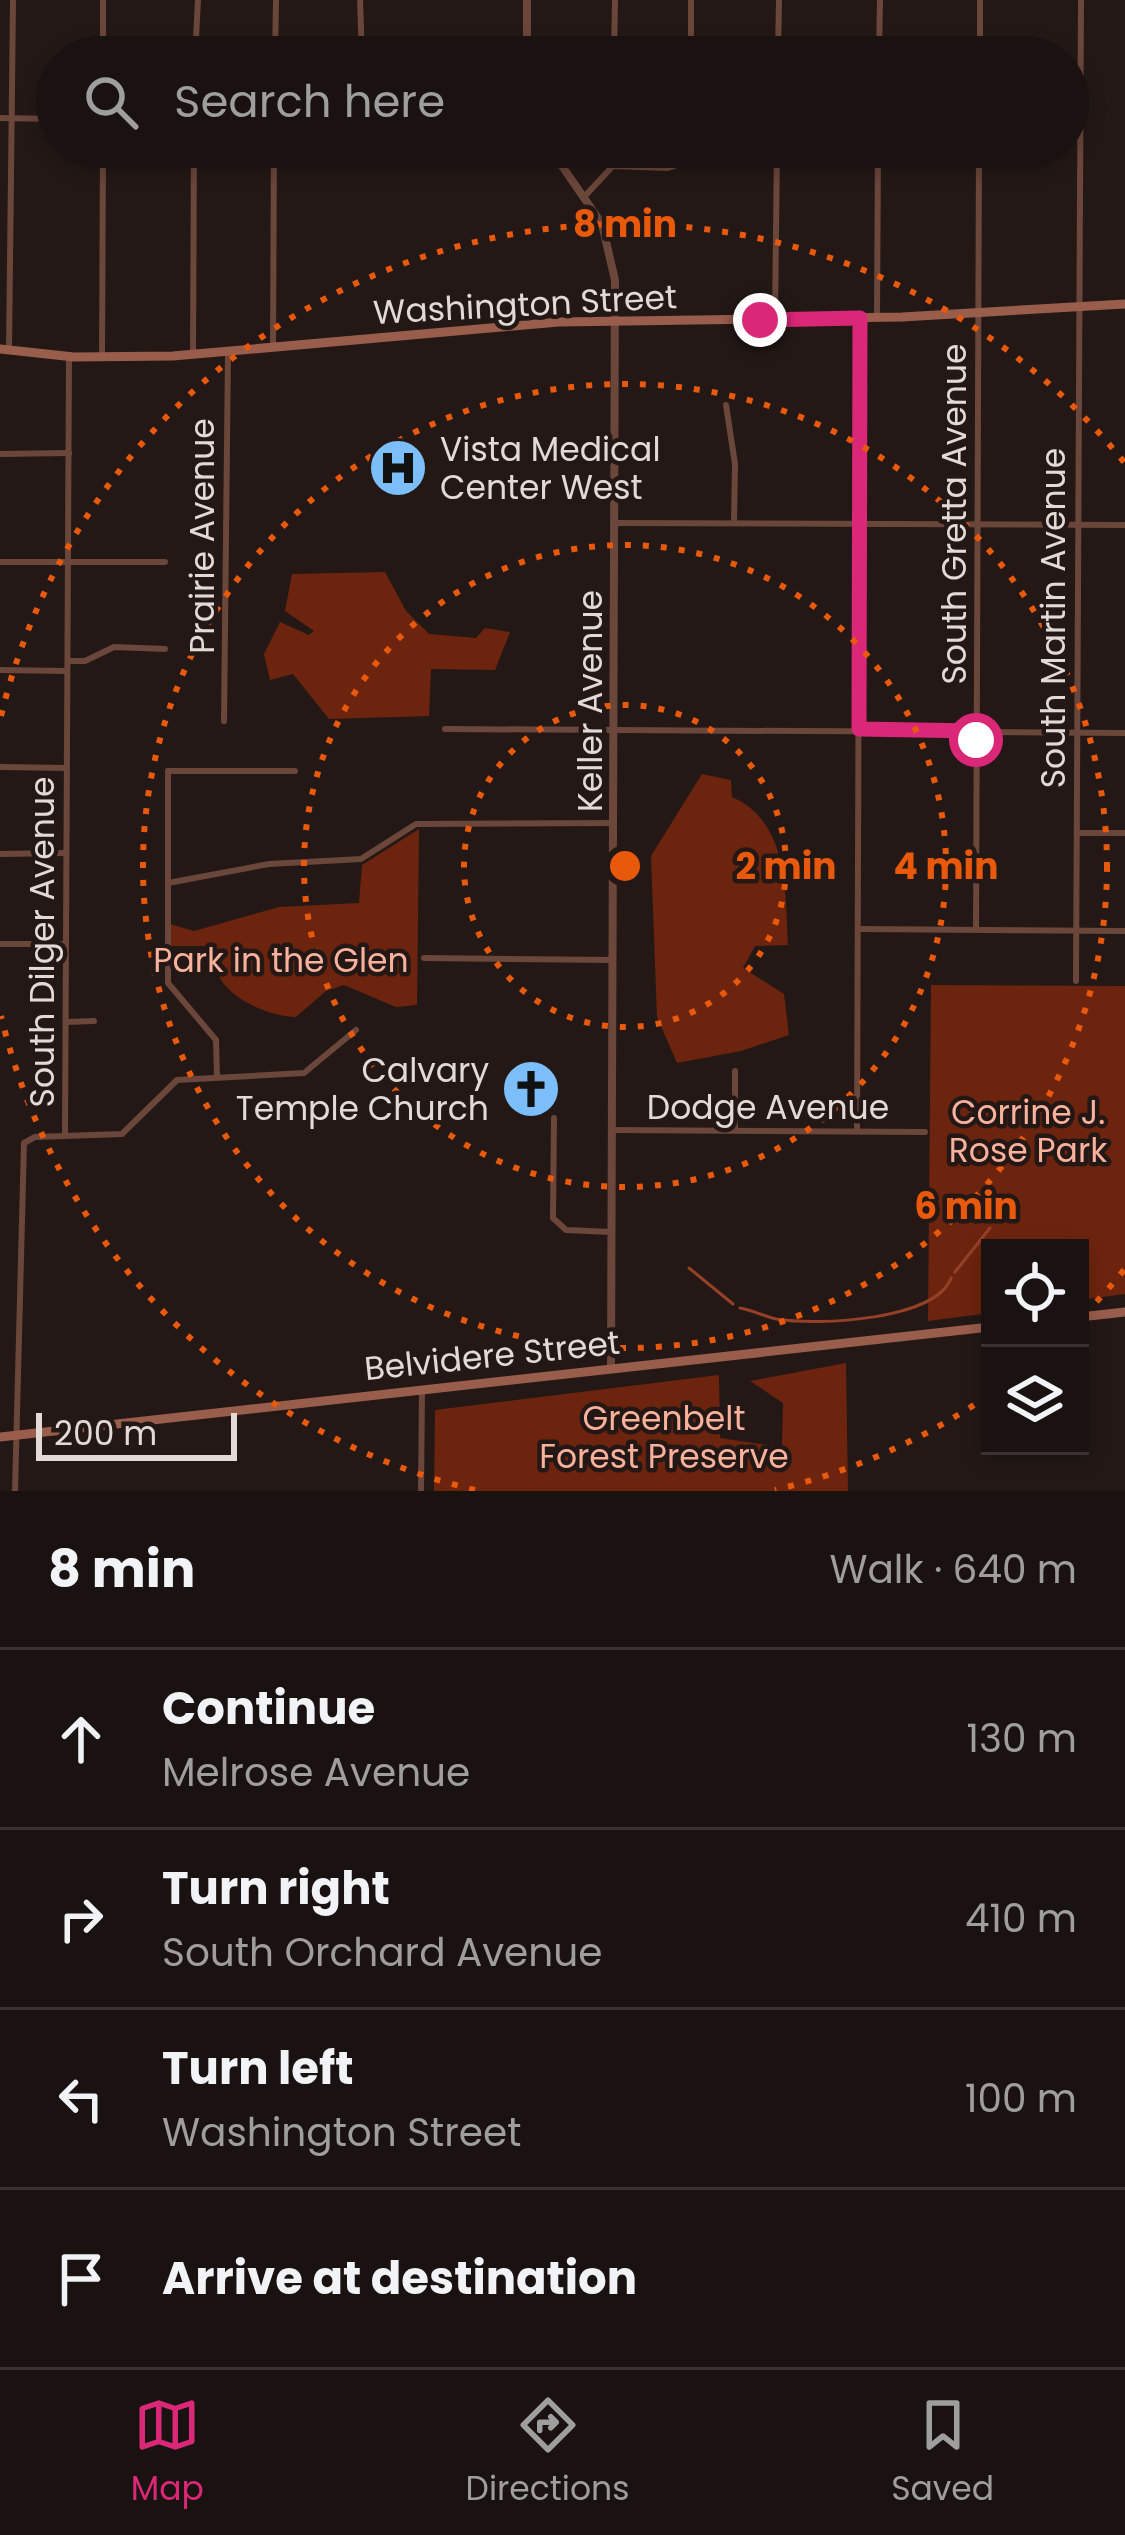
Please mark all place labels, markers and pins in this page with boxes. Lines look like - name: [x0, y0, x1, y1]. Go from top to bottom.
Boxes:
- place label: Vista Medical Center West: [440, 426, 661, 511]
- hospital icon: Vista Medical Center West: [367, 437, 429, 499]
- centre of rings: [604, 845, 646, 887]
- place label: Calvary Temple Church: [236, 1047, 489, 1132]
- church icon: Calvary Temple Church: [500, 1058, 562, 1120]

